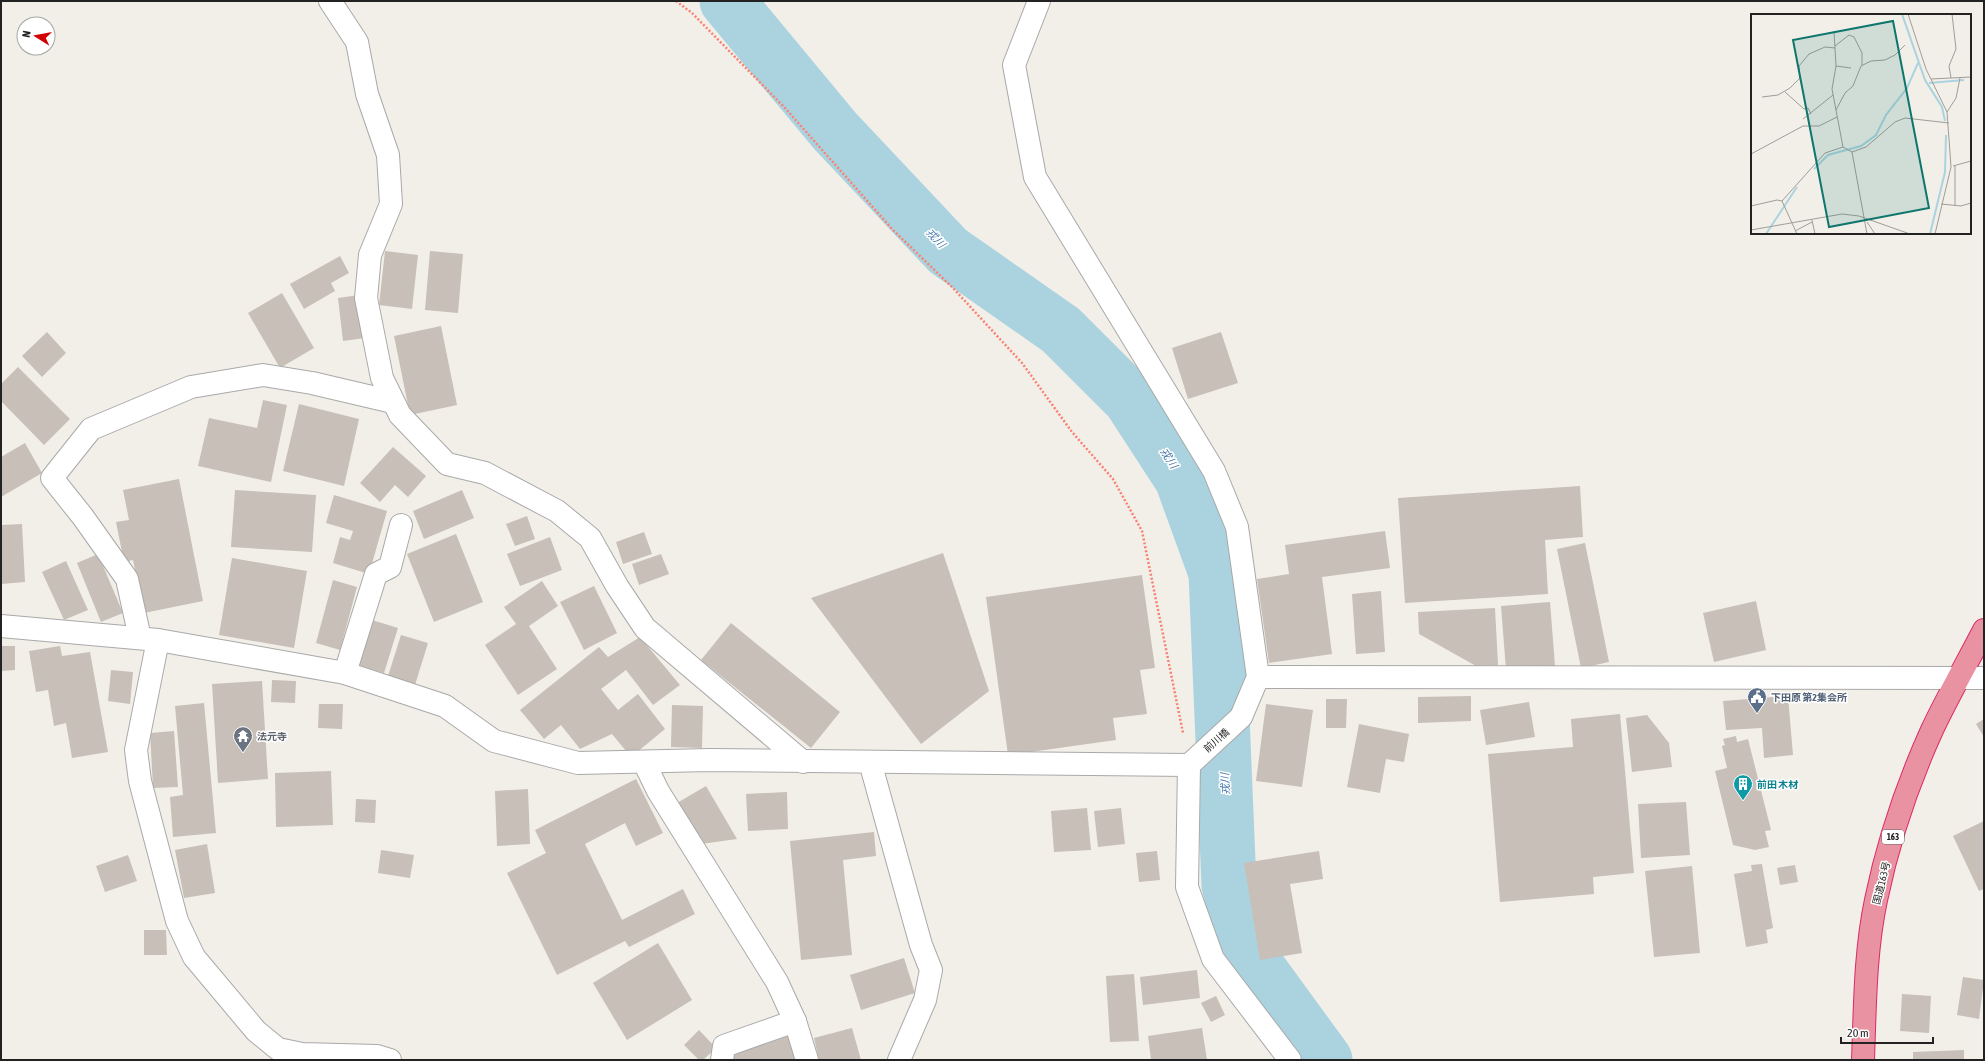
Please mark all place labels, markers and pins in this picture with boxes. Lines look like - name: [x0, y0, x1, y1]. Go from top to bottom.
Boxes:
- public building icon: 下田原 第2集会所: [1746, 686, 1768, 714]
- place label: 下田原 第2集会所: [1771, 692, 1847, 703]
- temple icon: 法元寺: [232, 725, 254, 753]
- place label: 法元寺: [257, 731, 287, 742]
- building icon: 前田 木材: [1732, 773, 1754, 801]
- place label: 前田 木材: [1757, 779, 1798, 790]

